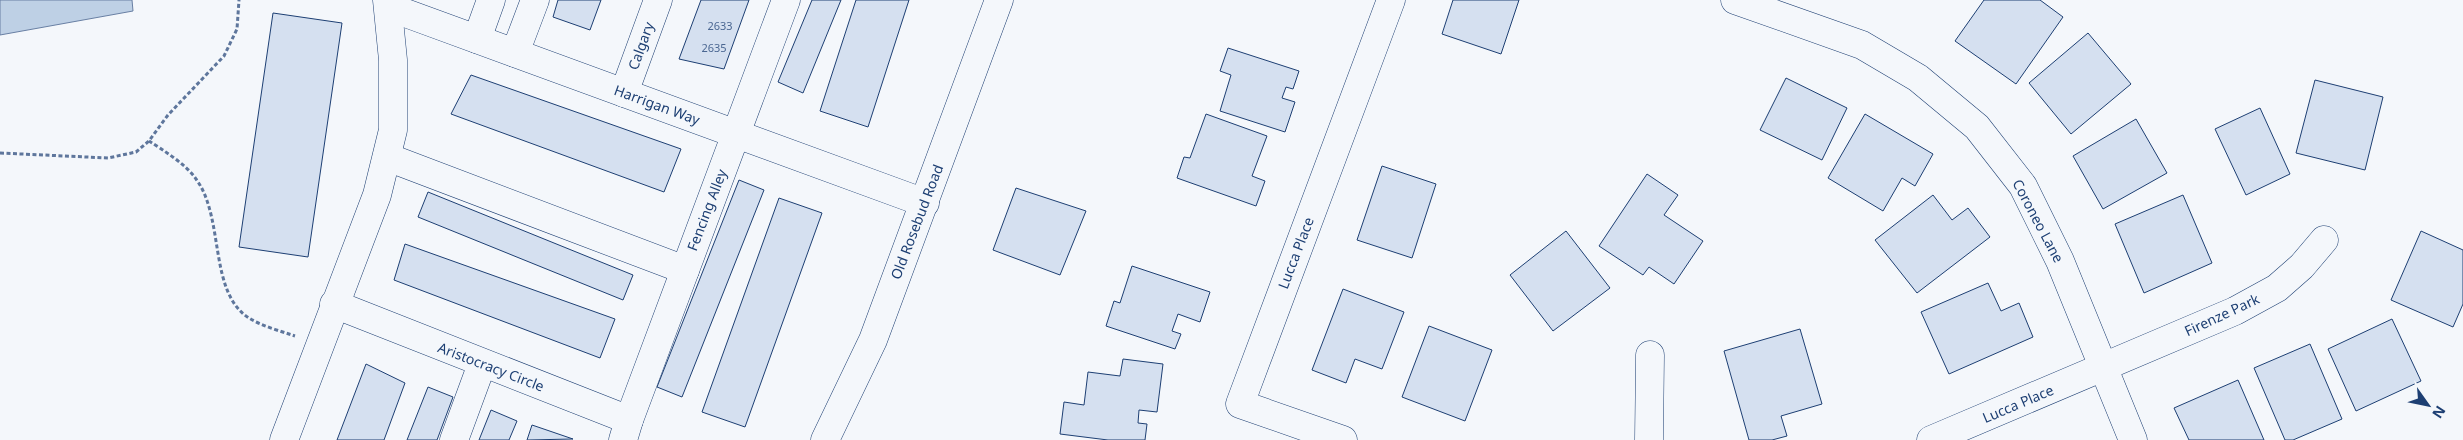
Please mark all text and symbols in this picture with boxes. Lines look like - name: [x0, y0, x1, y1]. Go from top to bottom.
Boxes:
- street label: Calgary: [623, 18, 658, 72]
- house number: 2633: [707, 18, 733, 33]
- house number: 2635: [701, 40, 727, 55]
- street label: Harrigan Way: [612, 80, 703, 129]
- street label: Old Rosebud Road: [886, 162, 947, 282]
- street label: Fencing Alley: [682, 165, 731, 253]
- street label: Coroneo Lane: [2009, 176, 2068, 266]
- street label: Lucca Place: [1273, 214, 1318, 291]
- street label: Firenze Park: [2181, 289, 2263, 340]
- street label: Aristocracy Circle: [435, 338, 547, 396]
- street label: Lucca Place: [1979, 380, 2056, 427]
- north arrow: [2403, 380, 2453, 430]
- text: N: [2428, 402, 2450, 422]

